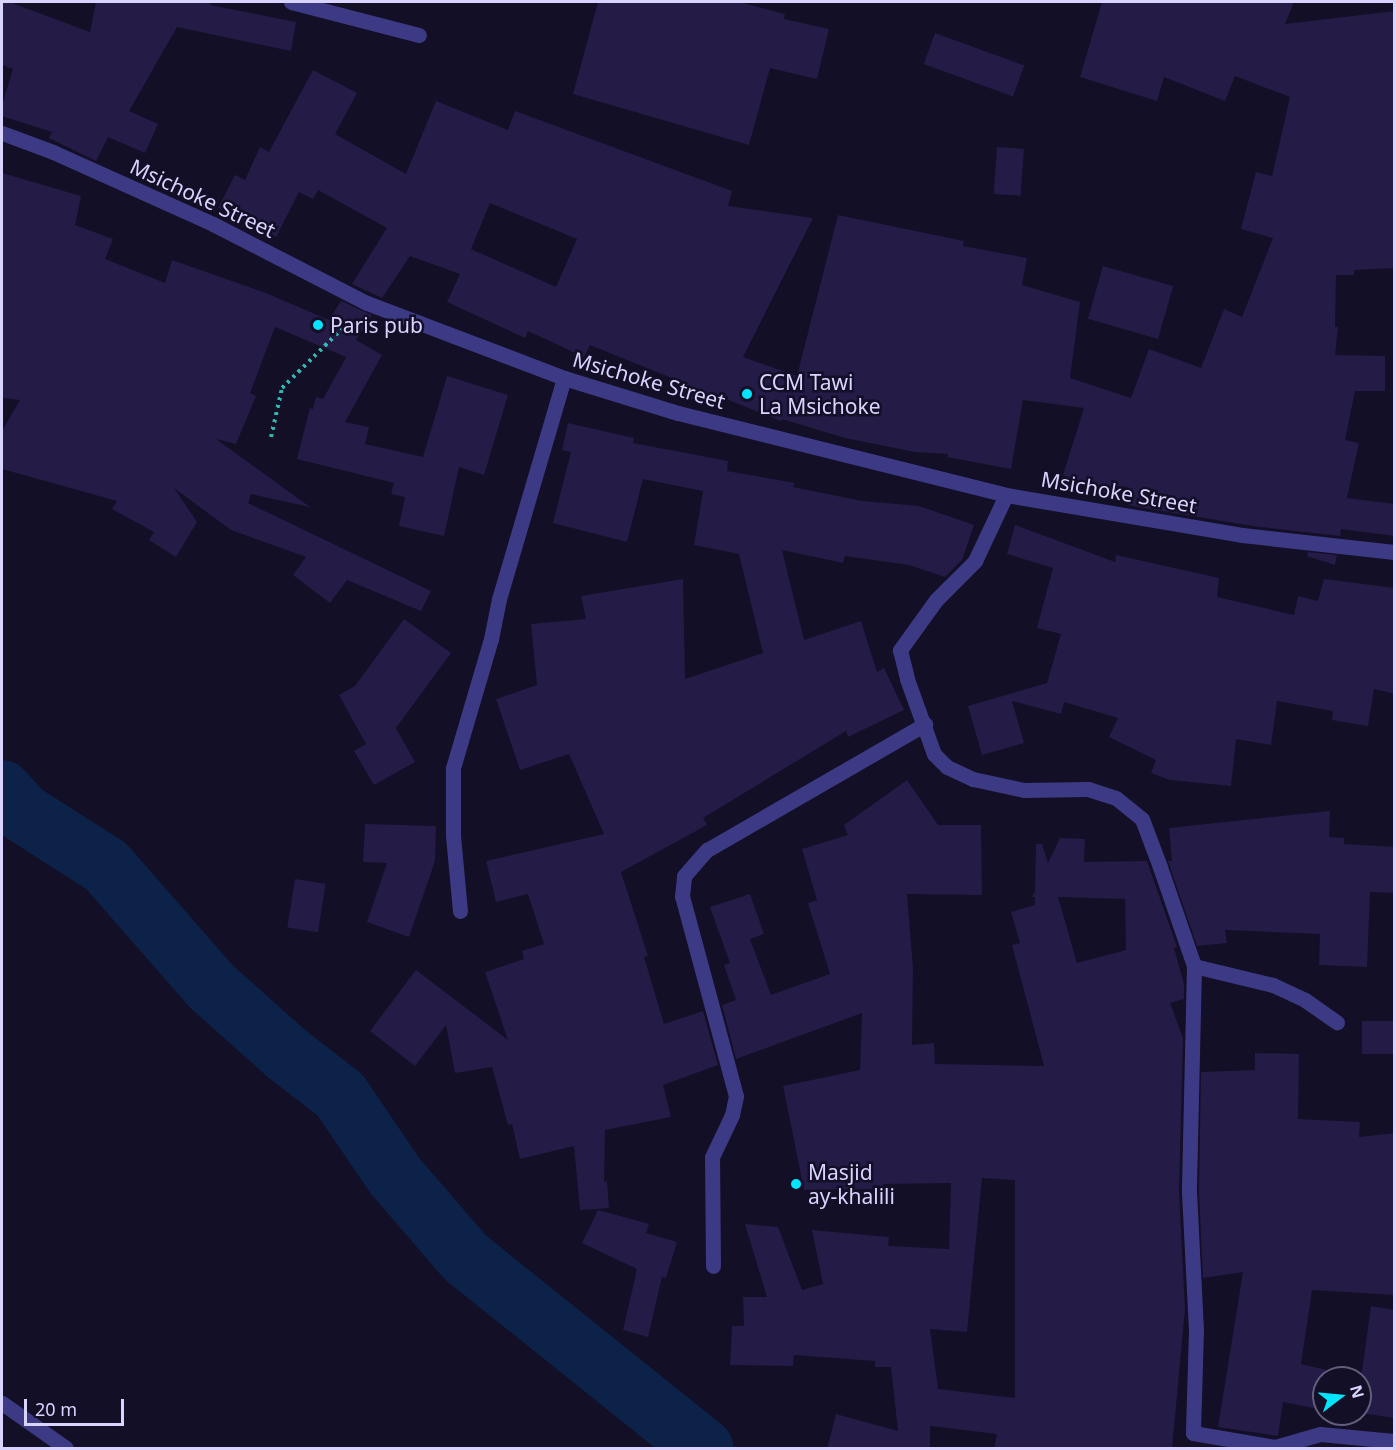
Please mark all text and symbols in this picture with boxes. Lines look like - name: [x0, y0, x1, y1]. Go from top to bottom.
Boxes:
- street label: Msichoke Street: [126, 153, 280, 243]
- place label: Paris pub: [330, 312, 423, 338]
- marker: Paris pub: [311, 318, 325, 332]
- street label: Msichoke Street: [570, 346, 728, 414]
- place label: CCM Tawi La Msichoke: [759, 369, 881, 419]
- marker: CCM Tawi La Msichoke: [740, 387, 754, 401]
- street label: Msichoke Street: [1039, 466, 1199, 518]
- place label: Masjid ay-khalili: [808, 1159, 895, 1209]
- marker: Masjid ay-khalili: [789, 1177, 803, 1191]
- north arrow: [1312, 1366, 1372, 1426]
- text: N: [1345, 1382, 1370, 1401]
- scale bar: [27, 1387, 128, 1425]
- text: 20 m: [35, 1397, 77, 1421]

